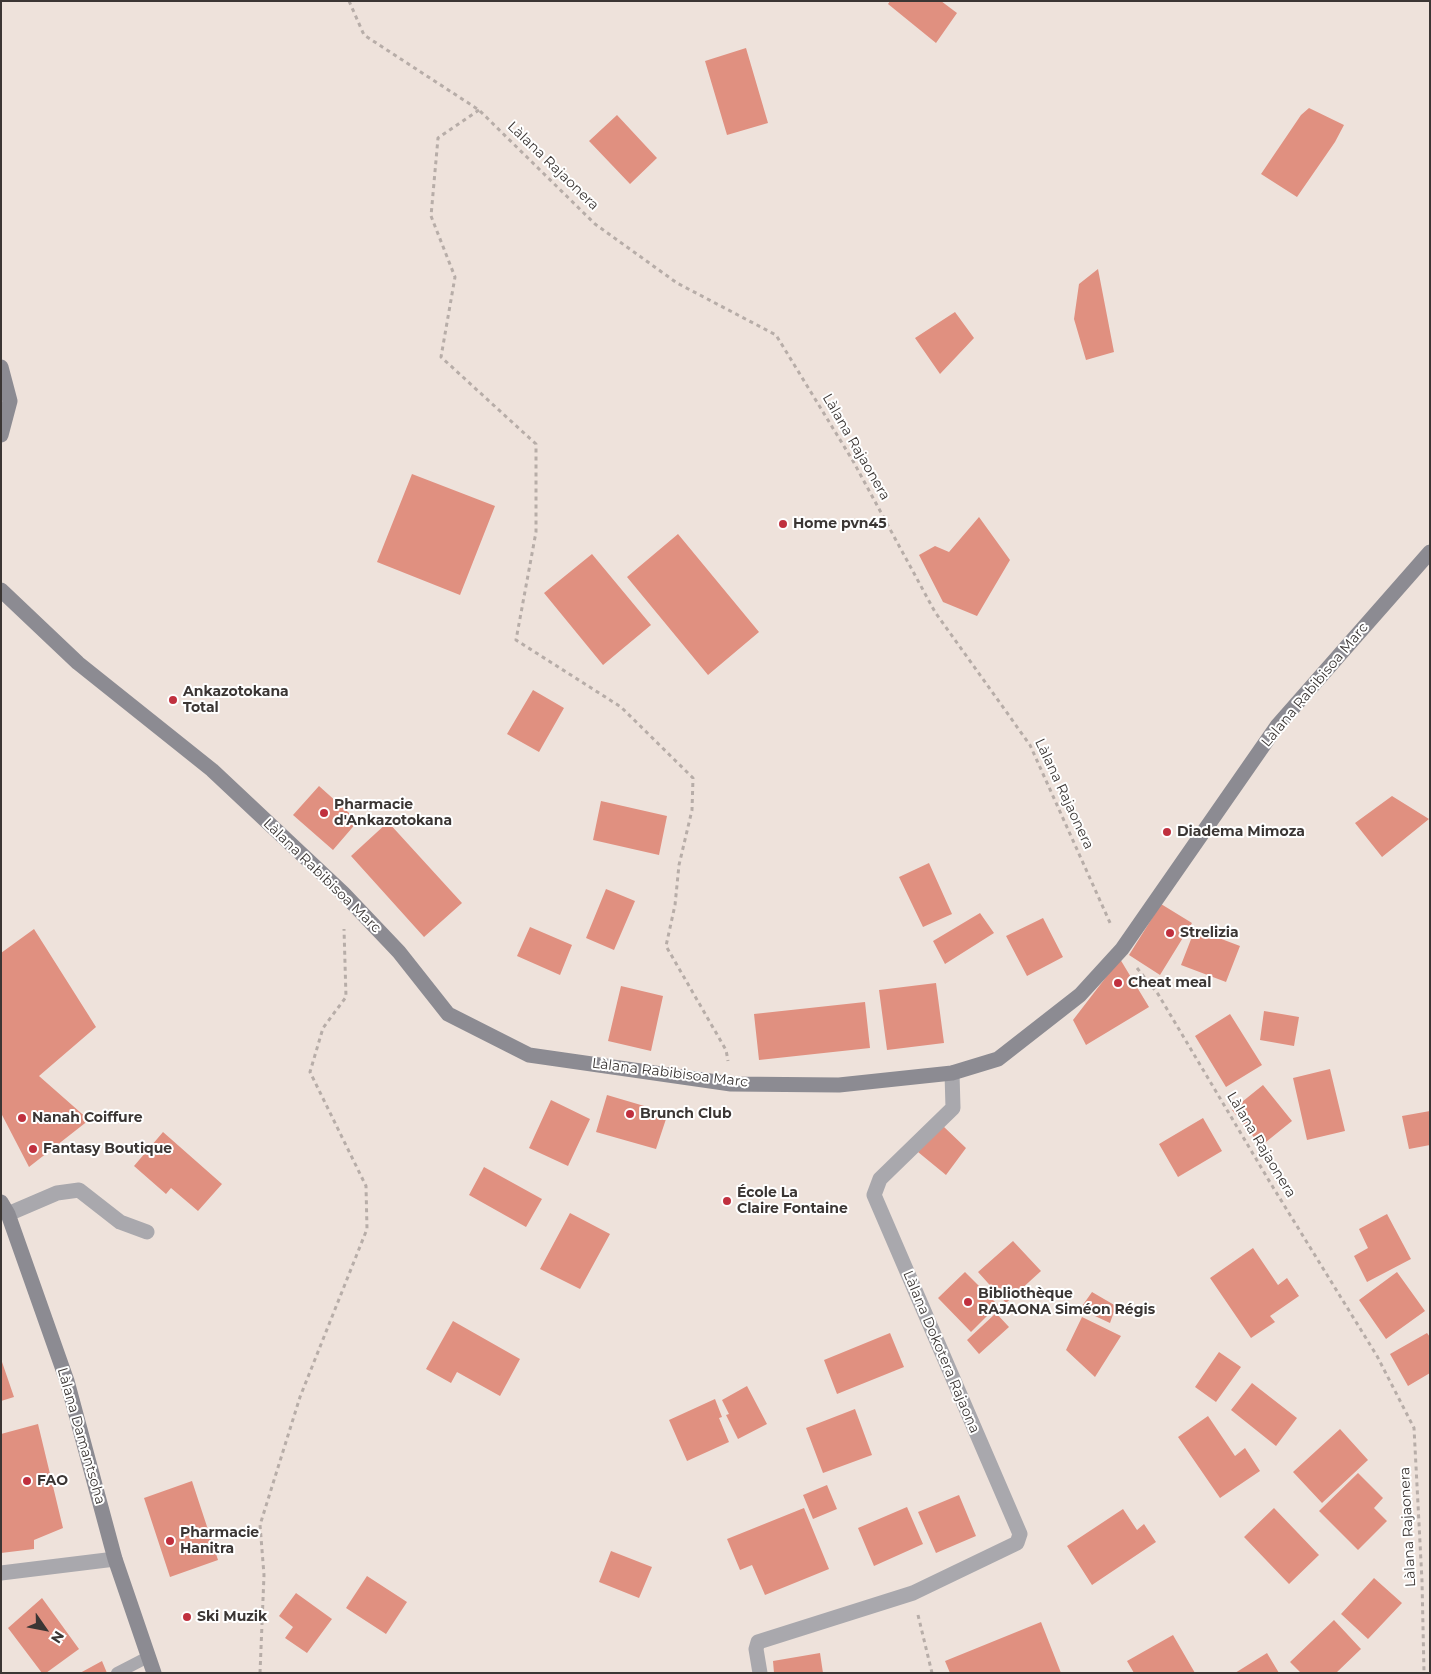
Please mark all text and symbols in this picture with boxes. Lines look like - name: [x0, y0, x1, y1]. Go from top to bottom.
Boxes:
- street label: Làlana Rajaonera: [504, 118, 602, 214]
- street label: Làlana Rajaonera: [819, 391, 893, 503]
- place label: Home pvn45: [793, 516, 886, 532]
- marker: Home pvn45: [777, 518, 789, 530]
- street label: Làlana Rabibisoa Marc: [1258, 619, 1372, 751]
- place label: Ankazotokana Total: [183, 684, 289, 716]
- marker: Ankazotokana Total: [167, 694, 179, 706]
- street label: Làlana Rajaonera: [1031, 736, 1097, 852]
- place label: Pharmacie d'Ankazotokana: [334, 797, 452, 830]
- marker: Pharmacie d'Ankazotokana: [318, 807, 330, 819]
- street label: Làlana Rabibisoa Marc: [260, 815, 384, 937]
- place label: Diadema Mimoza: [1177, 824, 1305, 840]
- marker: Diadema Mimoza: [1161, 826, 1173, 838]
- place label: Strelizia: [1180, 925, 1239, 941]
- marker: Strelizia: [1164, 927, 1176, 939]
- place label: Cheat meal: [1128, 975, 1211, 991]
- marker: Cheat meal: [1112, 977, 1124, 989]
- street label: Làlana Rabibisoa Marc: [591, 1055, 749, 1091]
- street label: Làlana Rajaonera: [1223, 1089, 1299, 1201]
- place label: Brunch Club: [640, 1106, 732, 1122]
- marker: Brunch Club: [624, 1108, 636, 1120]
- place label: Nanah Coiffure: [32, 1110, 142, 1126]
- marker: Nanah Coiffure: [16, 1112, 28, 1124]
- place label: Fantasy Boutique: [43, 1141, 172, 1157]
- marker: Fantasy Boutique: [27, 1143, 39, 1155]
- place label: École La Claire Fontaine: [737, 1185, 848, 1218]
- marker: École La Claire Fontaine: [721, 1195, 733, 1207]
- street label: Làlana Dokotera Rajaona: [899, 1268, 983, 1436]
- place label: Bibliothèque RAJAONA Siméon Régis: [978, 1286, 1155, 1318]
- marker: Bibliothèque RAJAONA Siméon Régis: [962, 1296, 974, 1308]
- street label: Làlana Damantsoha: [53, 1366, 109, 1506]
- street label: Làlana Rajaonera: [1396, 1466, 1420, 1588]
- place label: FAO: [37, 1473, 68, 1489]
- marker: FAO: [21, 1475, 33, 1487]
- place label: Pharmacie Hanitra: [180, 1525, 259, 1558]
- marker: Pharmacie Hanitra: [164, 1535, 176, 1547]
- north arrow: [20, 1604, 70, 1654]
- place label: Ski Muzik: [197, 1609, 267, 1625]
- marker: Ski Muzik: [181, 1611, 193, 1623]
- text: N: [47, 1628, 68, 1647]

